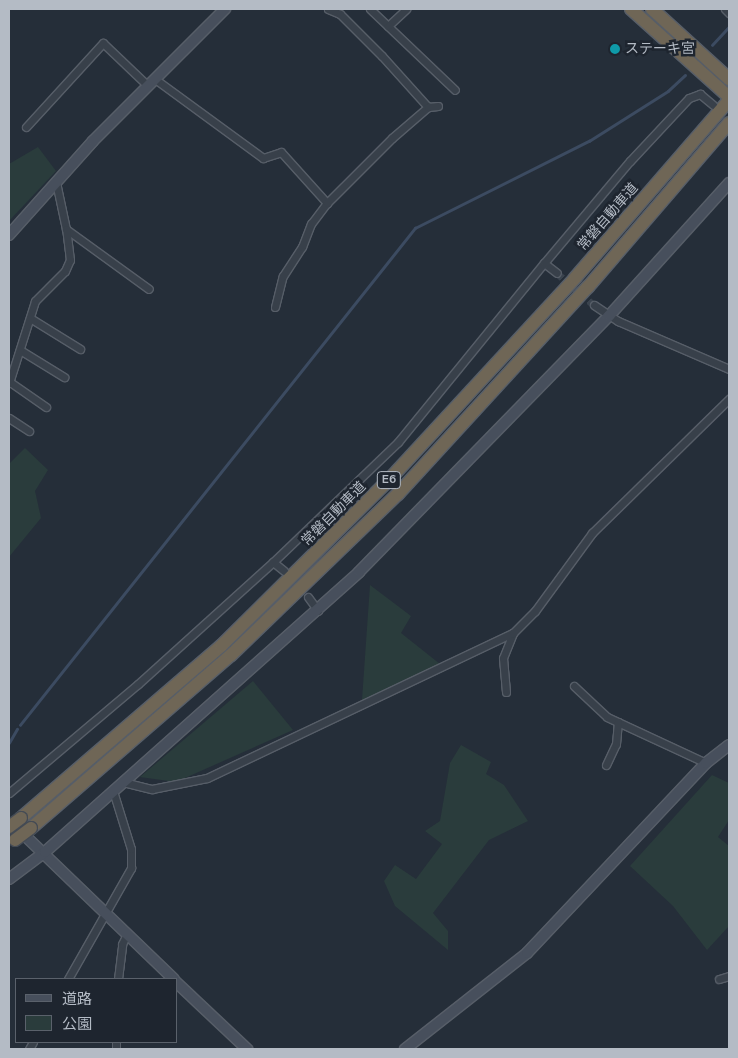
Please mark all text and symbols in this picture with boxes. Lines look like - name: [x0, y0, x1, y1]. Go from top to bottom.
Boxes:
- place label: ステーキ宮: [625, 41, 695, 57]
- marker: ステーキ宮: [609, 43, 621, 55]
- street label: 常磐自動車道: [574, 180, 642, 254]
- road number: E6: [376, 470, 402, 490]
- street label: 常磐自動車道: [298, 478, 370, 550]
- legend: [15, 978, 178, 1043]
- text: 道路: [62, 989, 92, 1009]
- text: 公園: [62, 1014, 92, 1034]

